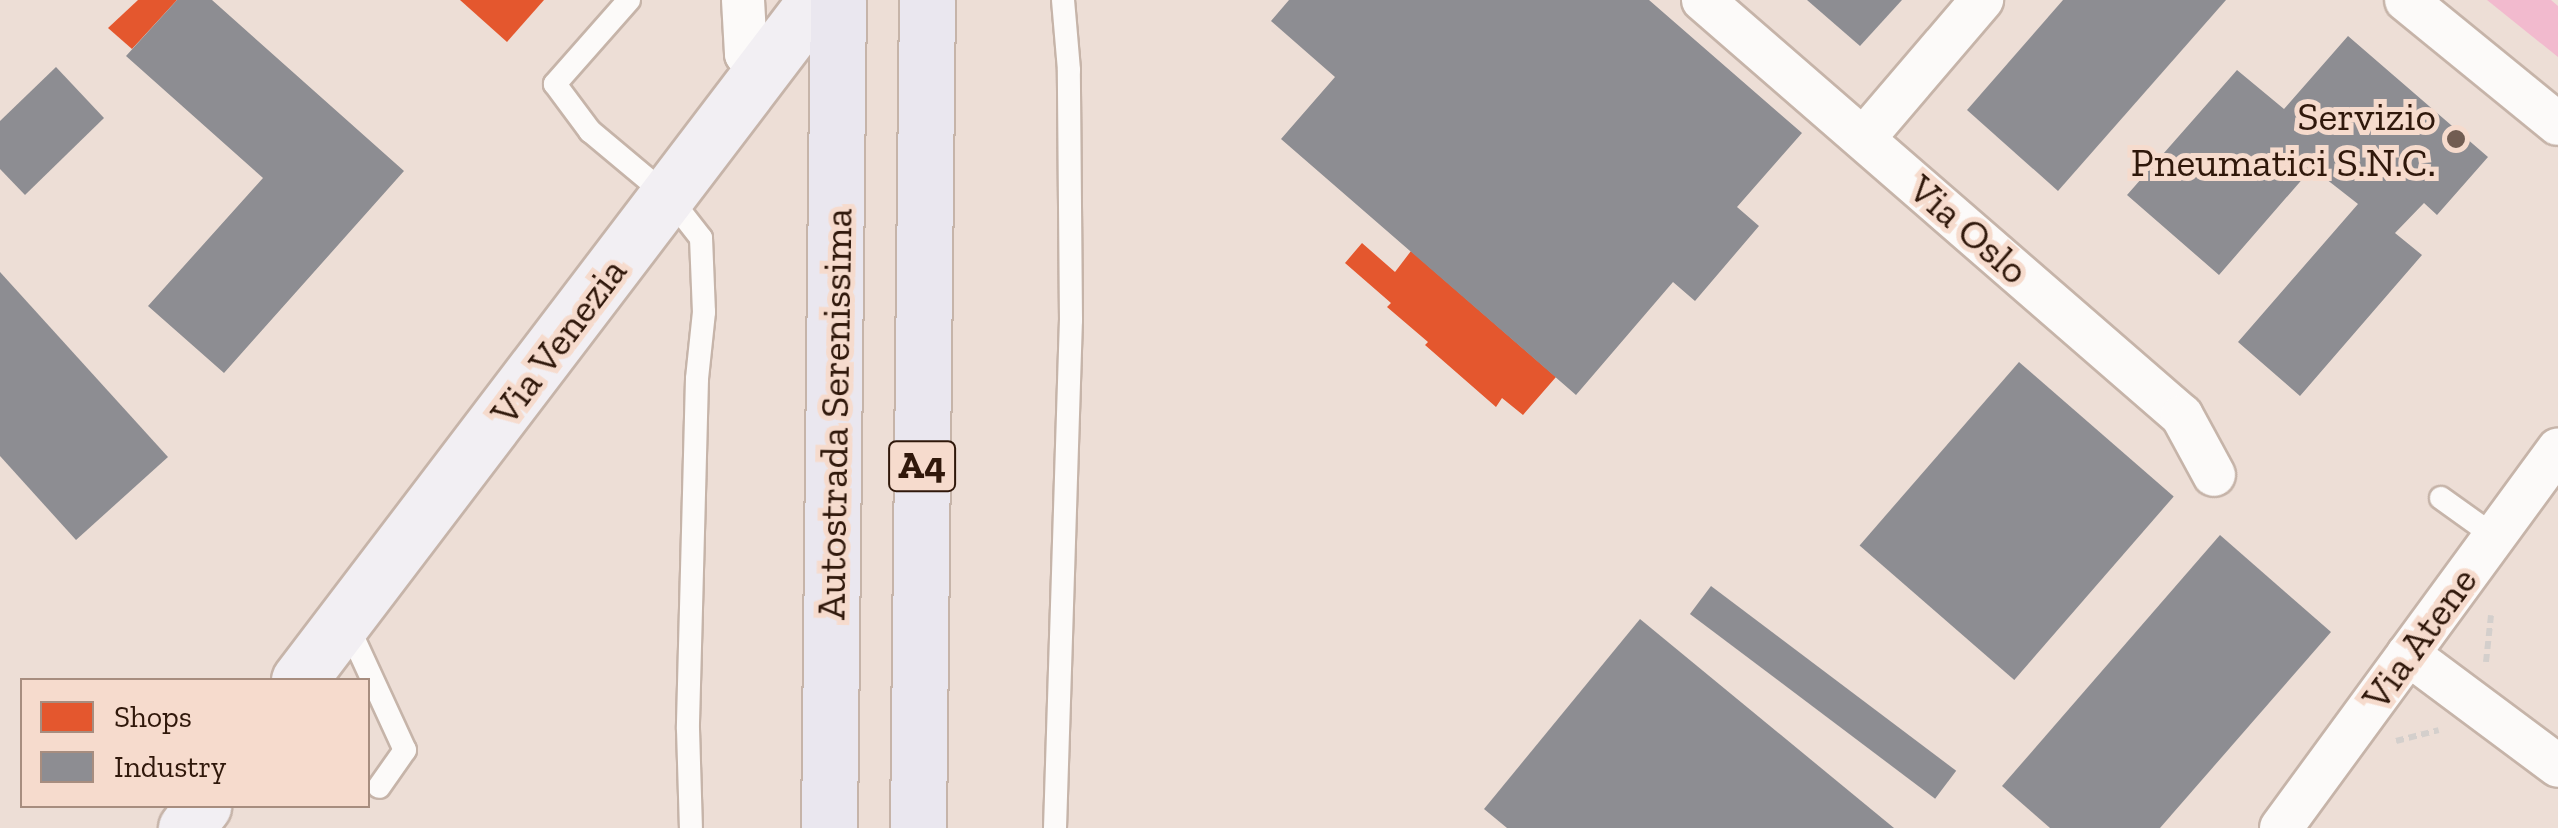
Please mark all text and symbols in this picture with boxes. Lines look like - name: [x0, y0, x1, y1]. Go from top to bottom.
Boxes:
- place label: Servizio Pneumatici S.N.C.: [2131, 92, 2436, 186]
- marker: Servizio Pneumatici S.N.C.: [2445, 128, 2467, 150]
- street label: Via Oslo: [1899, 164, 2039, 294]
- street label: Autostrada Serenissima: [806, 208, 862, 620]
- street label: Via Venezia: [479, 248, 637, 434]
- road number: A4: [887, 433, 957, 499]
- street label: Via Atene: [2351, 557, 2487, 719]
- legend: [20, 678, 370, 808]
- text: Shops: [114, 699, 192, 735]
- text: Industry: [114, 749, 226, 785]

